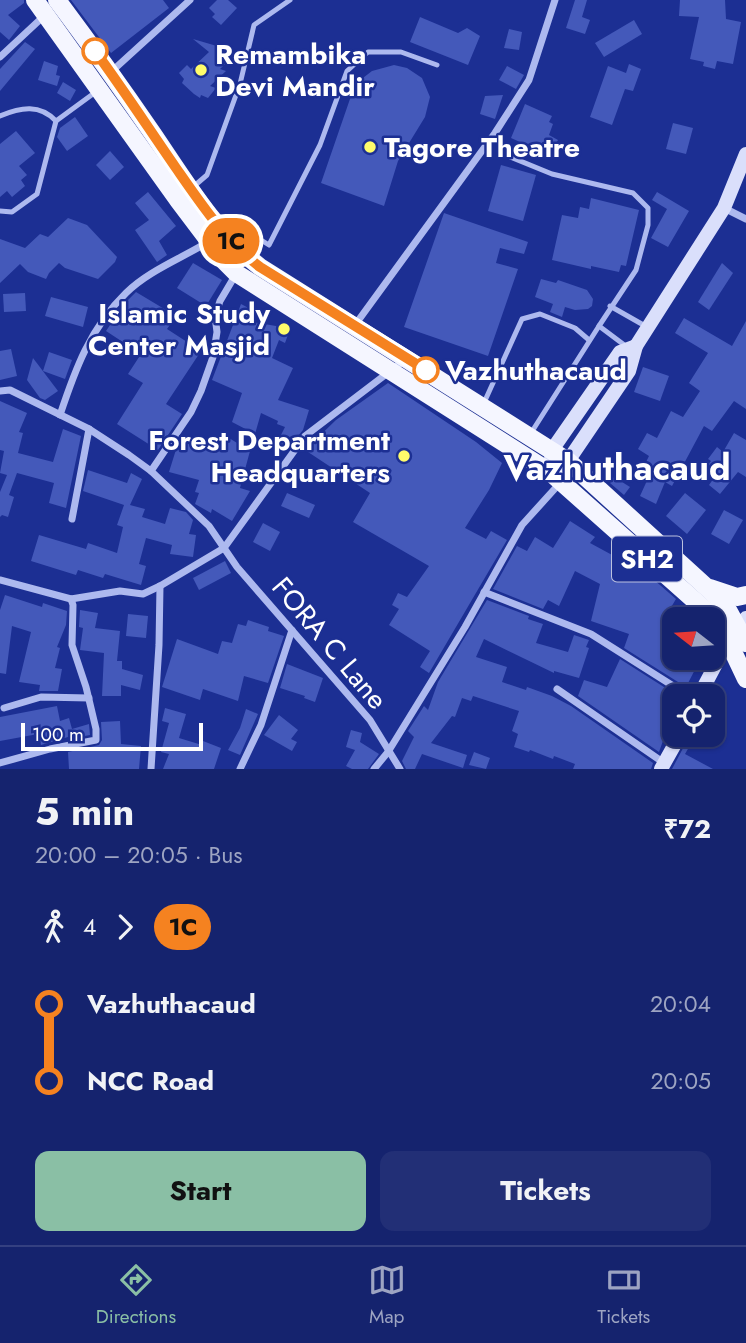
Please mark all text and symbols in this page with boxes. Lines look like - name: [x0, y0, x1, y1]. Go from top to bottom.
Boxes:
- place label: Remambika Devi Mandir: [215, 34, 375, 107]
- unlabelled marker: [82, 38, 108, 64]
- marker: Remambika Devi Mandir: [193, 62, 209, 78]
- place label: Tagore Theatre: [384, 127, 580, 168]
- marker: Tagore Theatre: [362, 139, 378, 155]
- line badge: 1C: [200, 218, 262, 264]
- text: 1C: [216, 223, 246, 258]
- place label: Islamic Study Center Masjid: [88, 293, 270, 366]
- marker: Islamic Study Center Masjid: [276, 321, 292, 337]
- place label: Vazhuthacaud: [444, 350, 627, 391]
- marker: Vazhuthacaud: [413, 357, 439, 383]
- place label: Forest Department Headquarters: [148, 420, 390, 493]
- district label: Vazhuthacaud: [502, 443, 731, 493]
- marker: Forest Department Headquarters: [396, 448, 412, 464]
- road number: SH2: [612, 537, 682, 582]
- street label: FORA C Lane: [262, 568, 397, 718]
- north arrow: [662, 607, 724, 670]
- map controls: [662, 607, 725, 747]
- button: locate: [662, 684, 725, 747]
- scale bar: [21, 720, 203, 752]
- text: 100 m: [32, 721, 84, 748]
- text: 5 min: [35, 784, 134, 839]
- text: ₹72: [663, 810, 711, 848]
- text: 20:00 – 20:05 · Bus: [35, 838, 243, 872]
- icon: walk: [35, 908, 73, 946]
- icon: forward: [106, 908, 144, 946]
- text: 1C: [168, 909, 197, 944]
- text: 4: [83, 910, 96, 944]
- text: Vazhuthacaud: [87, 985, 256, 1023]
- text: 20:04: [650, 987, 711, 1021]
- text: NCC Road: [87, 1062, 214, 1100]
- text: 20:05: [650, 1064, 711, 1098]
- button: Start: [35, 1151, 366, 1231]
- button: Tickets: [380, 1151, 711, 1231]
- tab: Directions: [96, 1261, 176, 1330]
- tab: Map: [368, 1261, 406, 1330]
- tab: Tickets: [597, 1261, 650, 1330]

